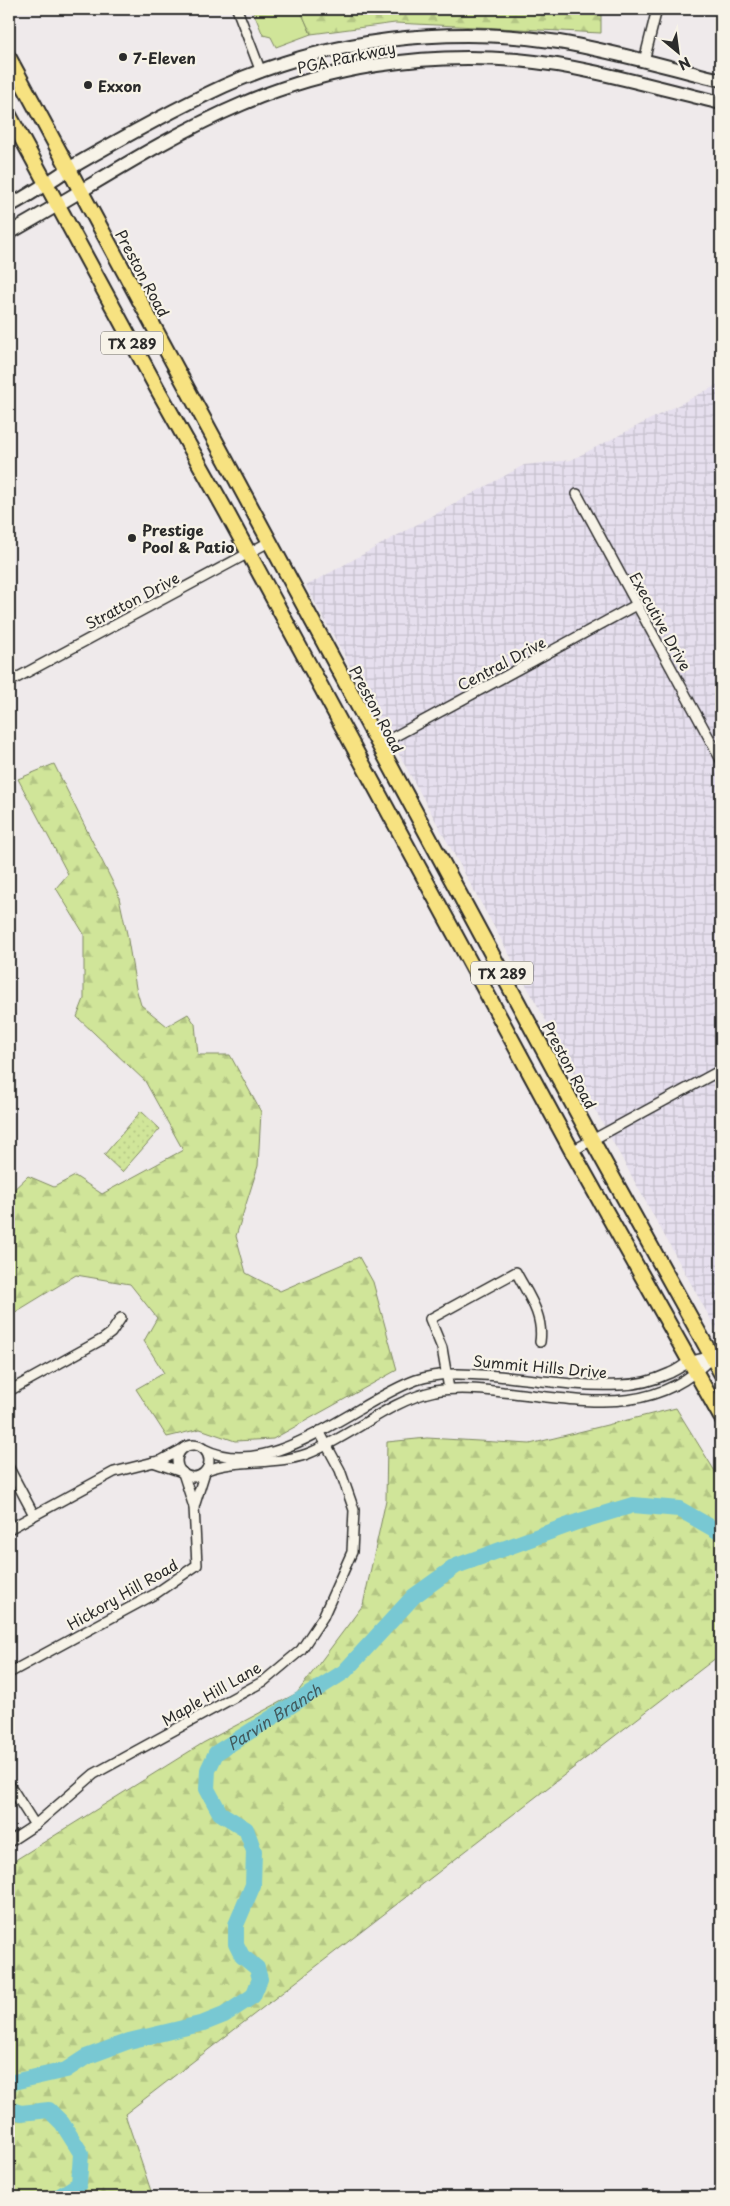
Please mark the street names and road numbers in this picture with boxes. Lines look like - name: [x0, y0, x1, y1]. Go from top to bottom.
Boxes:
- street label: PGA Parkway: [295, 35, 397, 79]
- street label: Preston Road: [110, 225, 176, 321]
- road number: TX 289: [101, 332, 163, 354]
- street label: Stratton Drive: [81, 566, 183, 634]
- street label: Executive Drive: [624, 567, 698, 675]
- street label: Central Drive: [453, 630, 549, 696]
- street label: Preston Road: [344, 661, 410, 757]
- road number: TX 289: [471, 961, 533, 984]
- street label: Preston Road: [537, 1017, 603, 1113]
- street label: Summit Hills Drive: [472, 1349, 608, 1383]
- street label: Hickory Hill Road: [62, 1553, 182, 1635]
- street label: Maple Hill Lane: [157, 1655, 265, 1731]

